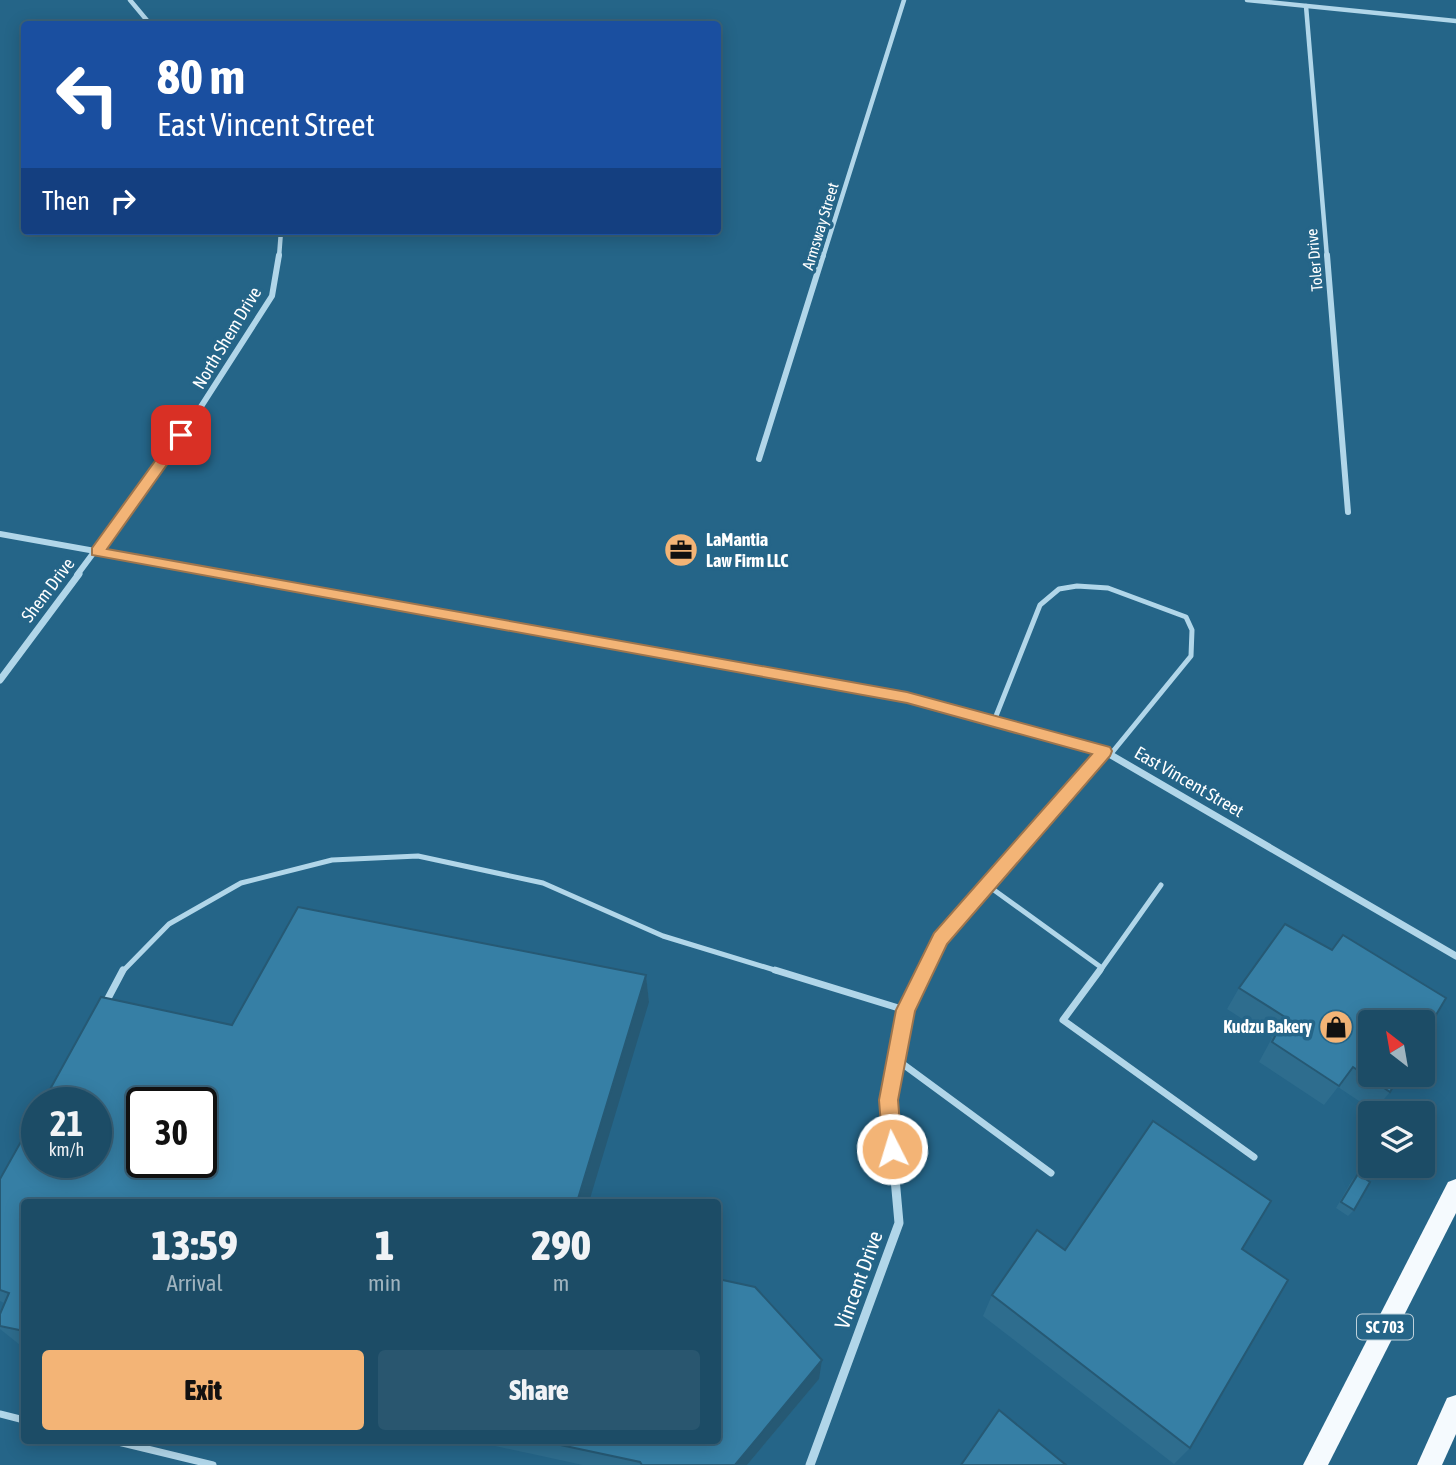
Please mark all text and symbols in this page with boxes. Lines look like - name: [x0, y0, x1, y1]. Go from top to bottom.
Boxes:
- text: 80 m: [157, 48, 245, 104]
- icon: left: [42, 49, 133, 140]
- text: East Vincent Street: [157, 106, 375, 143]
- street label: Armsway Street: [798, 180, 843, 272]
- icon: right: [104, 182, 142, 220]
- text: Then: [42, 186, 90, 216]
- street label: Toler Drive: [1302, 228, 1326, 292]
- street label: North Shem Drive: [188, 283, 265, 393]
- pin: [151, 405, 211, 465]
- icon: arrive: [162, 416, 200, 454]
- place label: LaMantia Law Firm LLC: [706, 529, 788, 571]
- office icon: LaMantia Law Firm LLC: [662, 531, 700, 569]
- street label: Shem Drive: [17, 553, 79, 626]
- street label: East Vincent Street: [1131, 742, 1248, 821]
- shop icon: Kudzu Bakery: [1317, 1008, 1355, 1046]
- north arrow: [1358, 1010, 1435, 1087]
- map controls: [1358, 1010, 1435, 1178]
- place label: Kudzu Bakery: [1223, 1016, 1313, 1037]
- speed limit sign: 30: [126, 1087, 217, 1178]
- button: layers: [1358, 1101, 1435, 1178]
- text: 21: [50, 1103, 83, 1143]
- position arrow: [855, 1112, 929, 1186]
- text: km/h: [49, 1139, 84, 1160]
- text: 13:59: [151, 1221, 238, 1269]
- text: 1: [375, 1221, 394, 1269]
- text: 290: [531, 1221, 591, 1269]
- street label: Vincent Drive: [829, 1227, 887, 1332]
- text: Arrival: [166, 1270, 223, 1296]
- text: min: [368, 1270, 401, 1296]
- text: m: [553, 1270, 569, 1296]
- road number: SC 703: [1357, 1315, 1413, 1340]
- button: Exit: [42, 1350, 364, 1430]
- button: Share: [378, 1350, 700, 1430]

